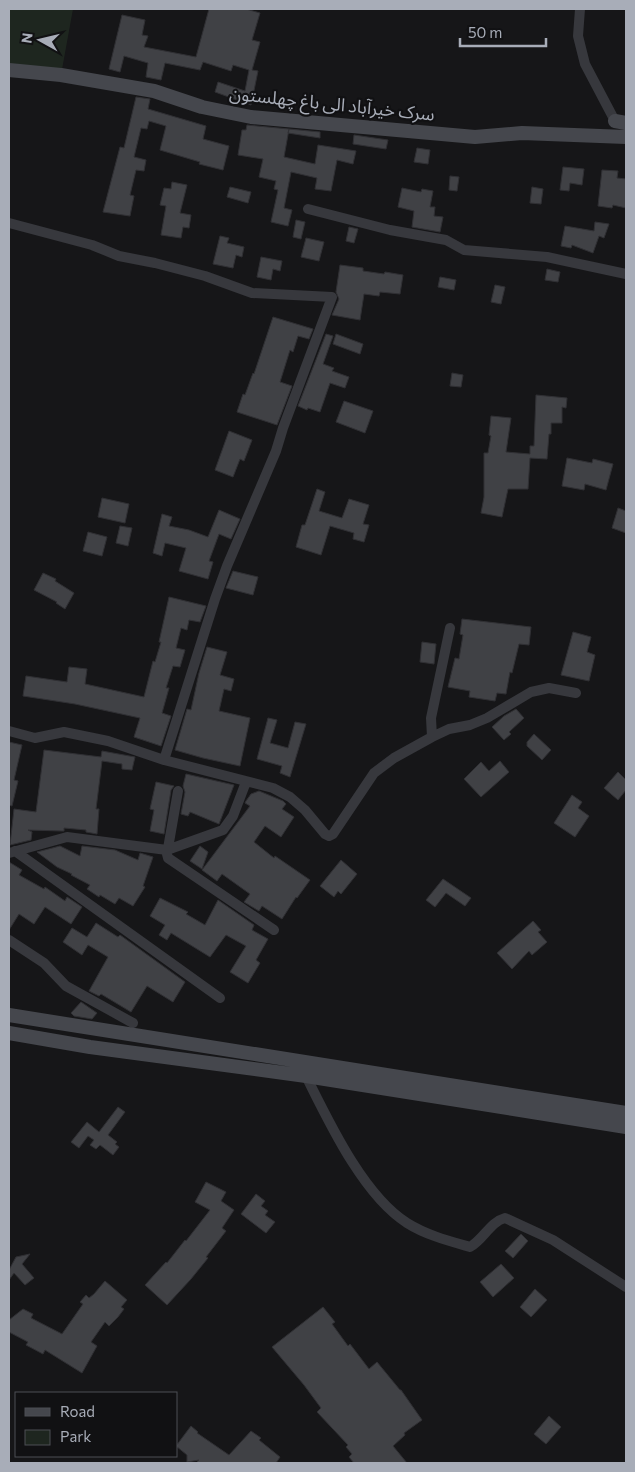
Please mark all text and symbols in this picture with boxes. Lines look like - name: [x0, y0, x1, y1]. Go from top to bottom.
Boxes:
- north arrow: [15, 15, 65, 65]
- scale bar: [460, 15, 546, 47]
- text: 50 m: [468, 23, 502, 41]
- text: N: [17, 32, 36, 45]
- street label: سرک خیرآباد الی باغ چهلستون: [228, 81, 436, 129]
- legend: [15, 1392, 178, 1457]
- text: Road: [60, 1402, 95, 1420]
- text: Park: [60, 1427, 91, 1445]

